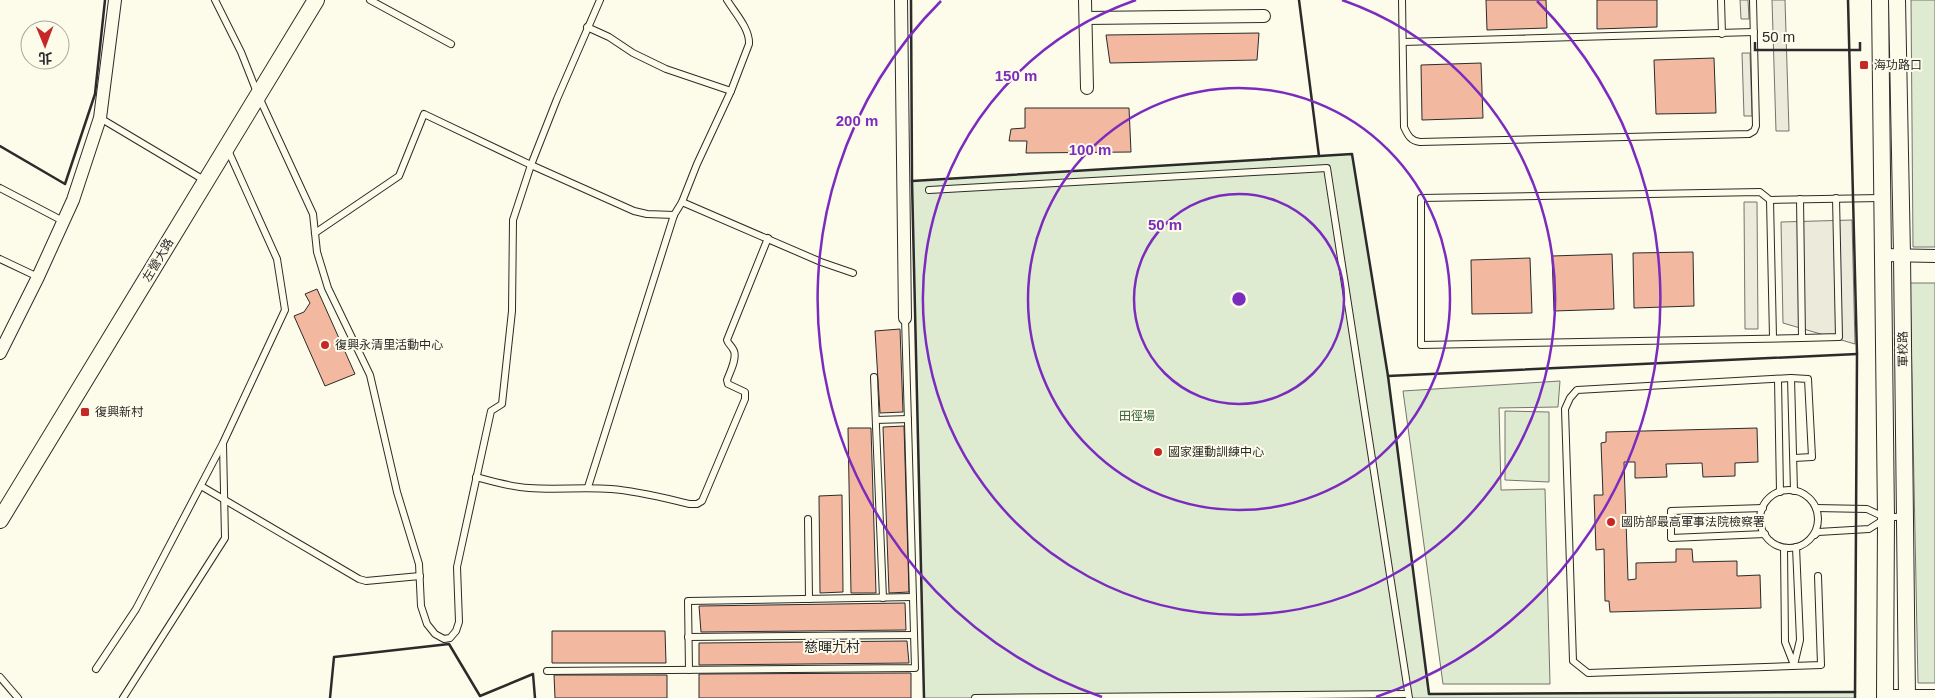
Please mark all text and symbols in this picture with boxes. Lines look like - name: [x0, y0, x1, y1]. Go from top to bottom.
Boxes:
- north arrow: [20, 20, 70, 70]
- scale bar: [1755, 20, 1860, 52]
- text: 50 m: [1762, 28, 1795, 45]
- text: 北: [38, 50, 52, 66]
- place label: 海功路口: [1874, 58, 1922, 72]
- marker: 海功路口: [1858, 59, 1870, 71]
- text: 150 m: [995, 67, 1037, 84]
- text: 200 m: [836, 112, 878, 129]
- text: 100 m: [1069, 141, 1111, 158]
- text: 50 m: [1148, 216, 1182, 233]
- street label: 左營大路: [140, 236, 176, 284]
- centre of rings: [1230, 290, 1248, 308]
- street label: 軍校路: [1896, 331, 1910, 367]
- place label: 復興永清里活動中心: [335, 338, 443, 352]
- marker: 復興永清里活動中心: [319, 339, 331, 351]
- place label: 復興新村: [95, 405, 144, 419]
- marker: 復興新村: [79, 406, 91, 418]
- park label: 田徑場: [1119, 409, 1155, 423]
- place label: 國家運動訓練中心: [1168, 445, 1264, 459]
- marker: 國家運動訓練中心: [1152, 446, 1164, 458]
- place label: 國防部最高軍事法院檢察署: [1621, 515, 1765, 529]
- marker: 國防部最高軍事法院檢察署: [1605, 516, 1617, 528]
- district label: 慈暉九村: [804, 639, 860, 655]

